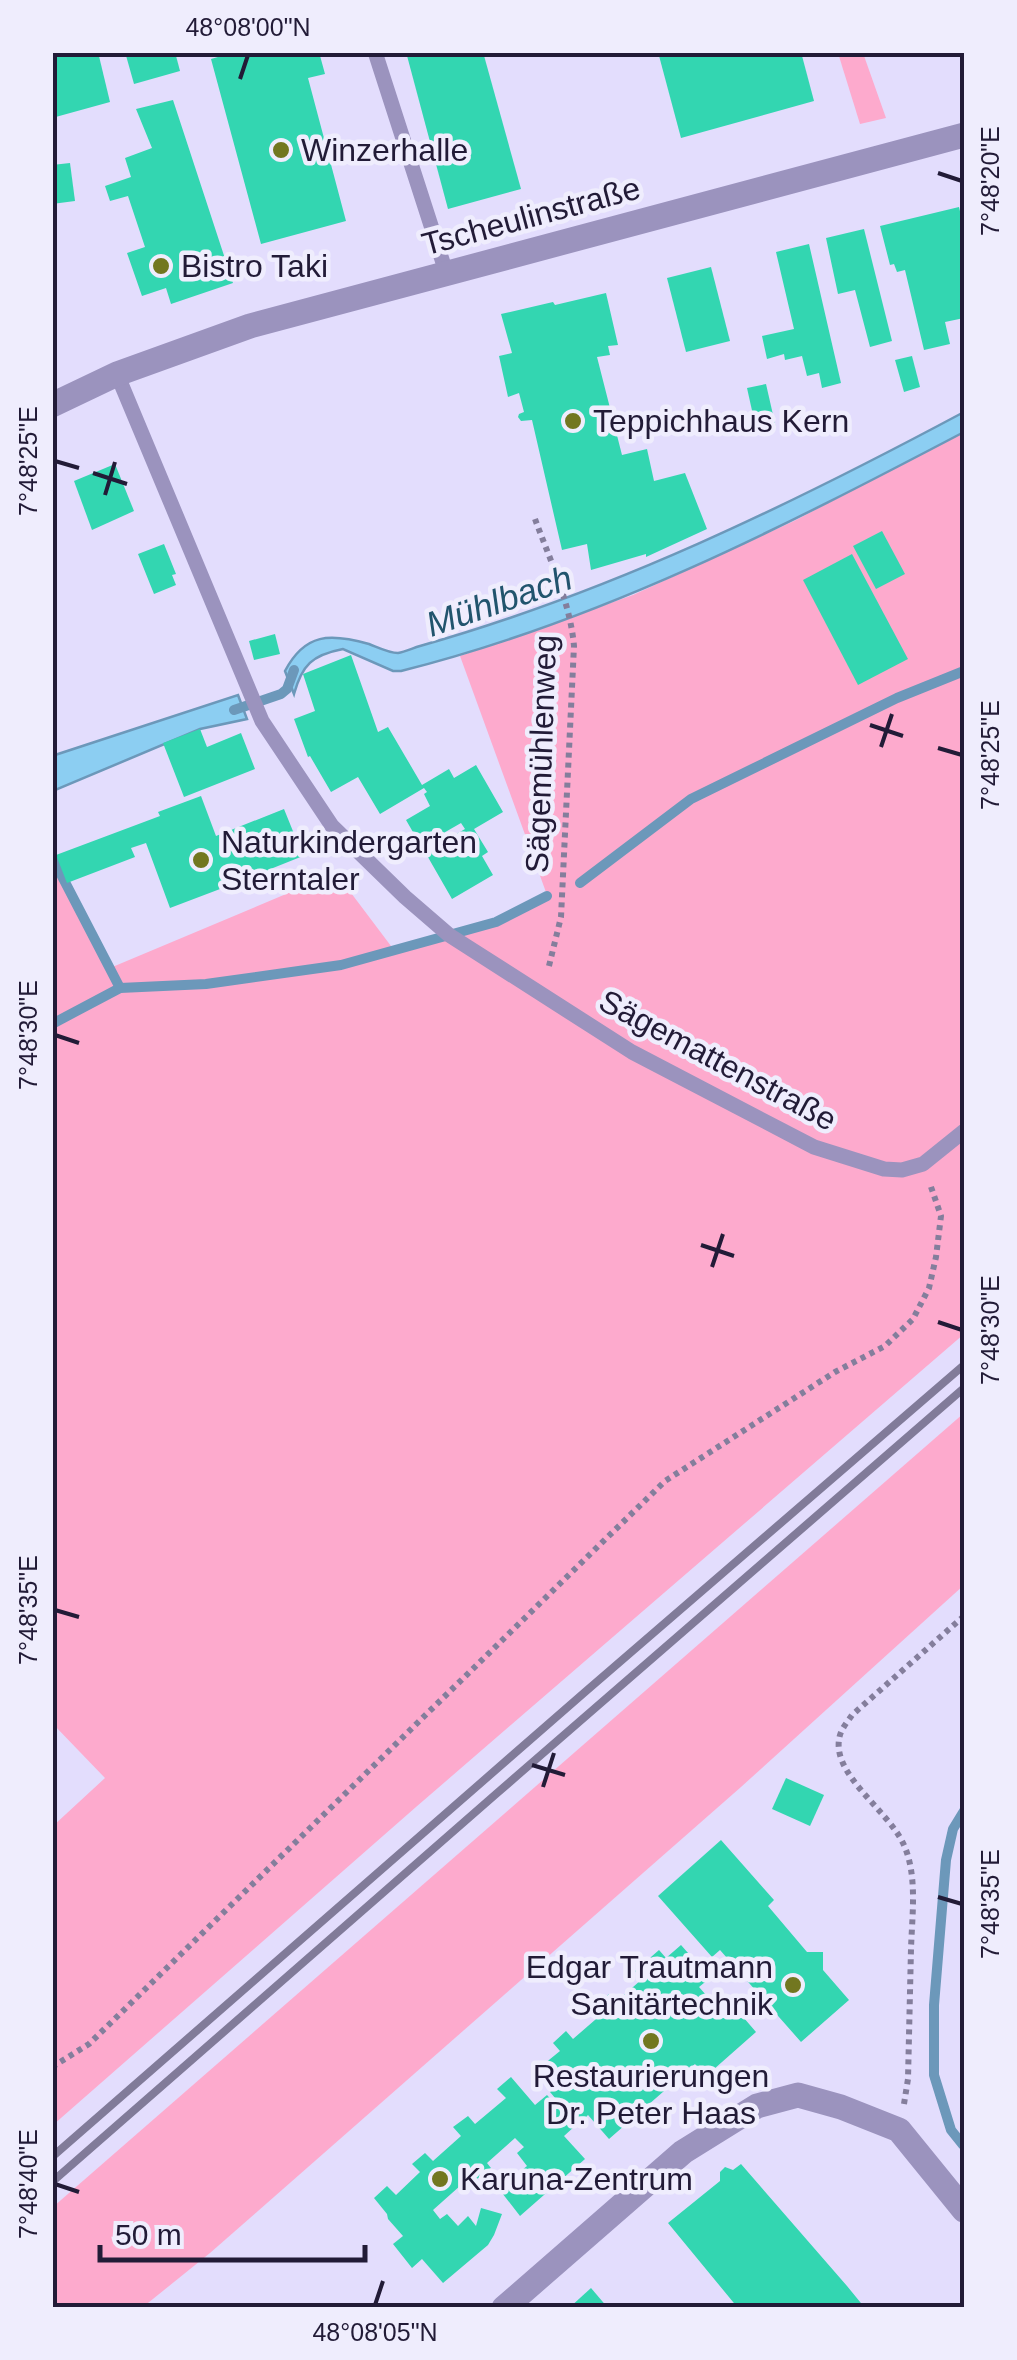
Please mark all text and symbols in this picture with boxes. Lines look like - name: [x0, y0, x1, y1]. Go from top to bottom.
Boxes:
- text: 48°08'00"N: [185, 13, 311, 41]
- text: 7°48'20"E: [976, 126, 1004, 236]
- place label: Winzerhalle: [301, 132, 468, 168]
- marker: Winzerhalle: [270, 139, 292, 161]
- street label: Tscheulinstraße: [418, 170, 644, 262]
- place label: Bistro Taki: [181, 248, 328, 284]
- marker: Bistro Taki: [150, 255, 172, 277]
- place label: Teppichhaus Kern: [593, 403, 849, 439]
- text: 7°48'25"E: [14, 406, 42, 516]
- marker: Teppichhaus Kern: [562, 410, 584, 432]
- water label: Mühlbach: [421, 557, 577, 644]
- street label: Sägemühlenweg: [519, 634, 563, 874]
- text: 7°48'25"E: [976, 700, 1004, 810]
- place label: Naturkindergarten Sterntaler: [221, 824, 477, 897]
- marker: Naturkindergarten Sterntaler: [190, 849, 212, 871]
- text: 7°48'30"E: [14, 980, 42, 1090]
- street label: Sägemattenstraße: [593, 982, 843, 1138]
- text: 7°48'30"E: [976, 1275, 1004, 1385]
- text: 7°48'35"E: [14, 1555, 42, 1665]
- text: 7°48'35"E: [976, 1849, 1004, 1959]
- place label: Edgar Trautmann Sanitärtechnik: [526, 1949, 774, 2022]
- marker: Edgar Trautmann Sanitärtechnik: [782, 1974, 804, 1996]
- marker: Restaurierungen Dr. Peter Haas: [640, 2030, 662, 2052]
- place label: Restaurierungen Dr. Peter Haas: [533, 2058, 769, 2131]
- text: 7°48'40"E: [14, 2129, 42, 2239]
- place label: Karuna-Zentrum: [460, 2161, 693, 2197]
- marker: Karuna-Zentrum: [429, 2168, 451, 2190]
- scale bar: [100, 2200, 365, 2262]
- text: 50 m: [115, 2218, 182, 2251]
- text: 48°08'05"N: [312, 2318, 438, 2346]

